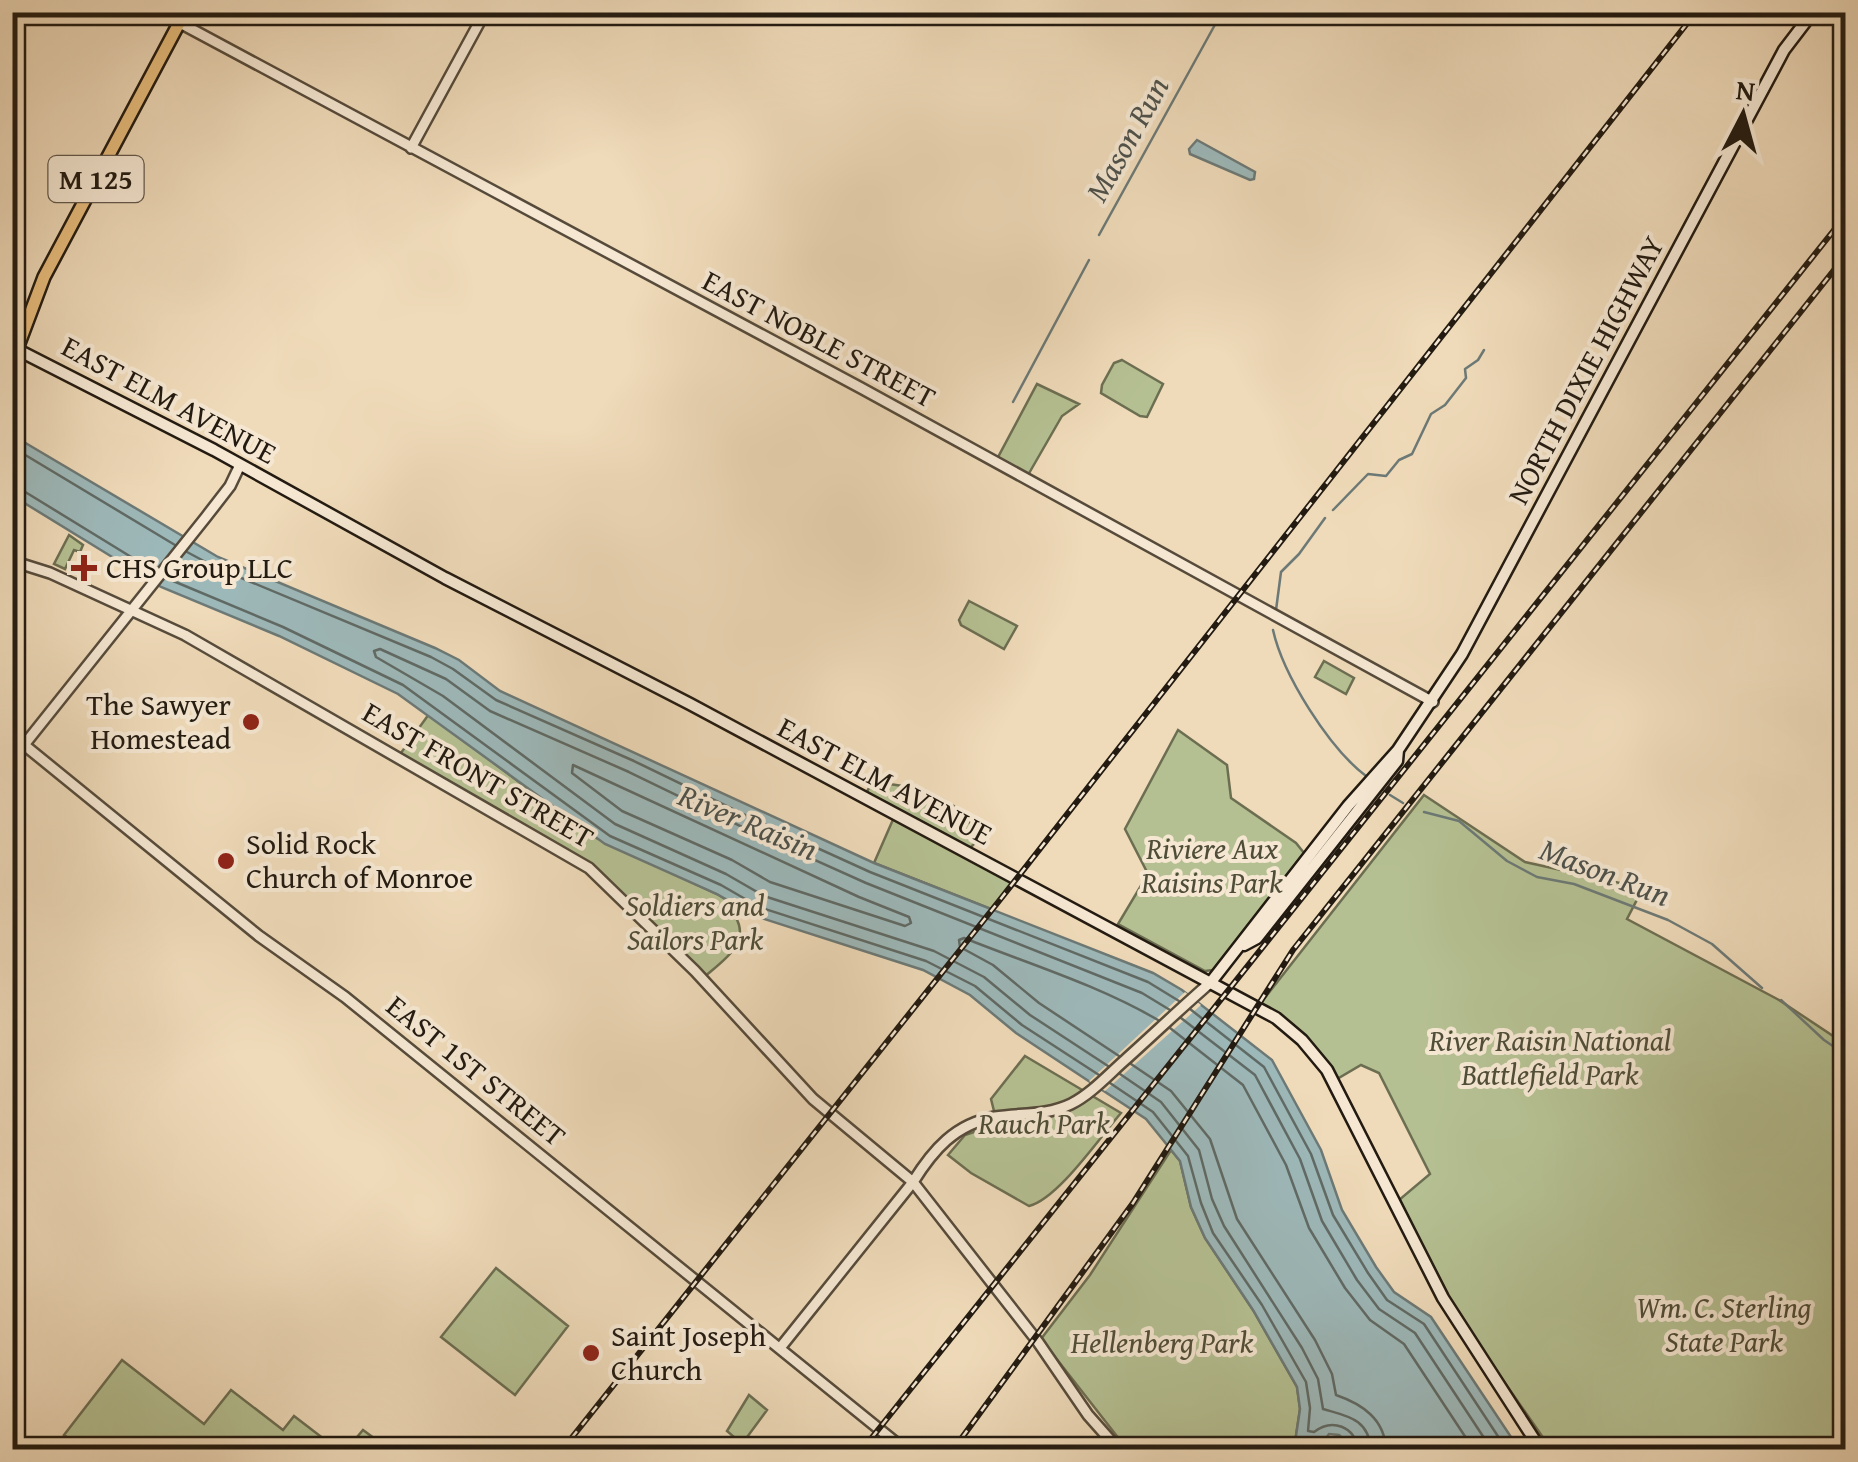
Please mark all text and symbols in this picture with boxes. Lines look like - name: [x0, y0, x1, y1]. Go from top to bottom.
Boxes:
- north arrow: [1693, 65, 1793, 165]
- water label: Mason Run: [1073, 68, 1180, 210]
- text: N: [1734, 68, 1757, 111]
- road number: M 125: [48, 156, 144, 202]
- street label: NORTH DIXIE HIGHWAY: [1496, 227, 1675, 512]
- street label: EAST NOBLE STREET: [695, 258, 944, 418]
- street label: EAST ELM AVENUE: [54, 324, 285, 474]
- place label: CHS Group LLC: [106, 545, 293, 589]
- marker: CHS Group LLC: [71, 555, 97, 581]
- place label: The Sawyer Homestead: [86, 682, 231, 760]
- street label: EAST FRONT STREET: [355, 690, 602, 858]
- street label: EAST ELM AVENUE: [770, 705, 1001, 855]
- marker: The Sawyer Homestead: [240, 711, 262, 733]
- water label: River Raisin: [670, 771, 825, 872]
- place label: Solid Rock Church of Monroe: [246, 821, 473, 899]
- water label: Mason Run: [1533, 825, 1677, 918]
- park label: Riviere Aux Raisins Park: [1140, 826, 1283, 904]
- marker: Solid Rock Church of Monroe: [215, 850, 237, 872]
- park label: Soldiers and Sailors Park: [625, 883, 765, 961]
- street label: EAST 1ST STREET: [377, 984, 576, 1157]
- park label: River Raisin National Battlefield Park: [1428, 1018, 1671, 1096]
- park label: Rauch Park: [977, 1101, 1110, 1145]
- park label: Wm. C. Sterling State Park: [1637, 1285, 1812, 1363]
- place label: Saint Joseph Church: [611, 1313, 766, 1391]
- park label: Hellenberg Park: [1070, 1320, 1254, 1364]
- marker: Saint Joseph Church: [580, 1342, 602, 1364]

